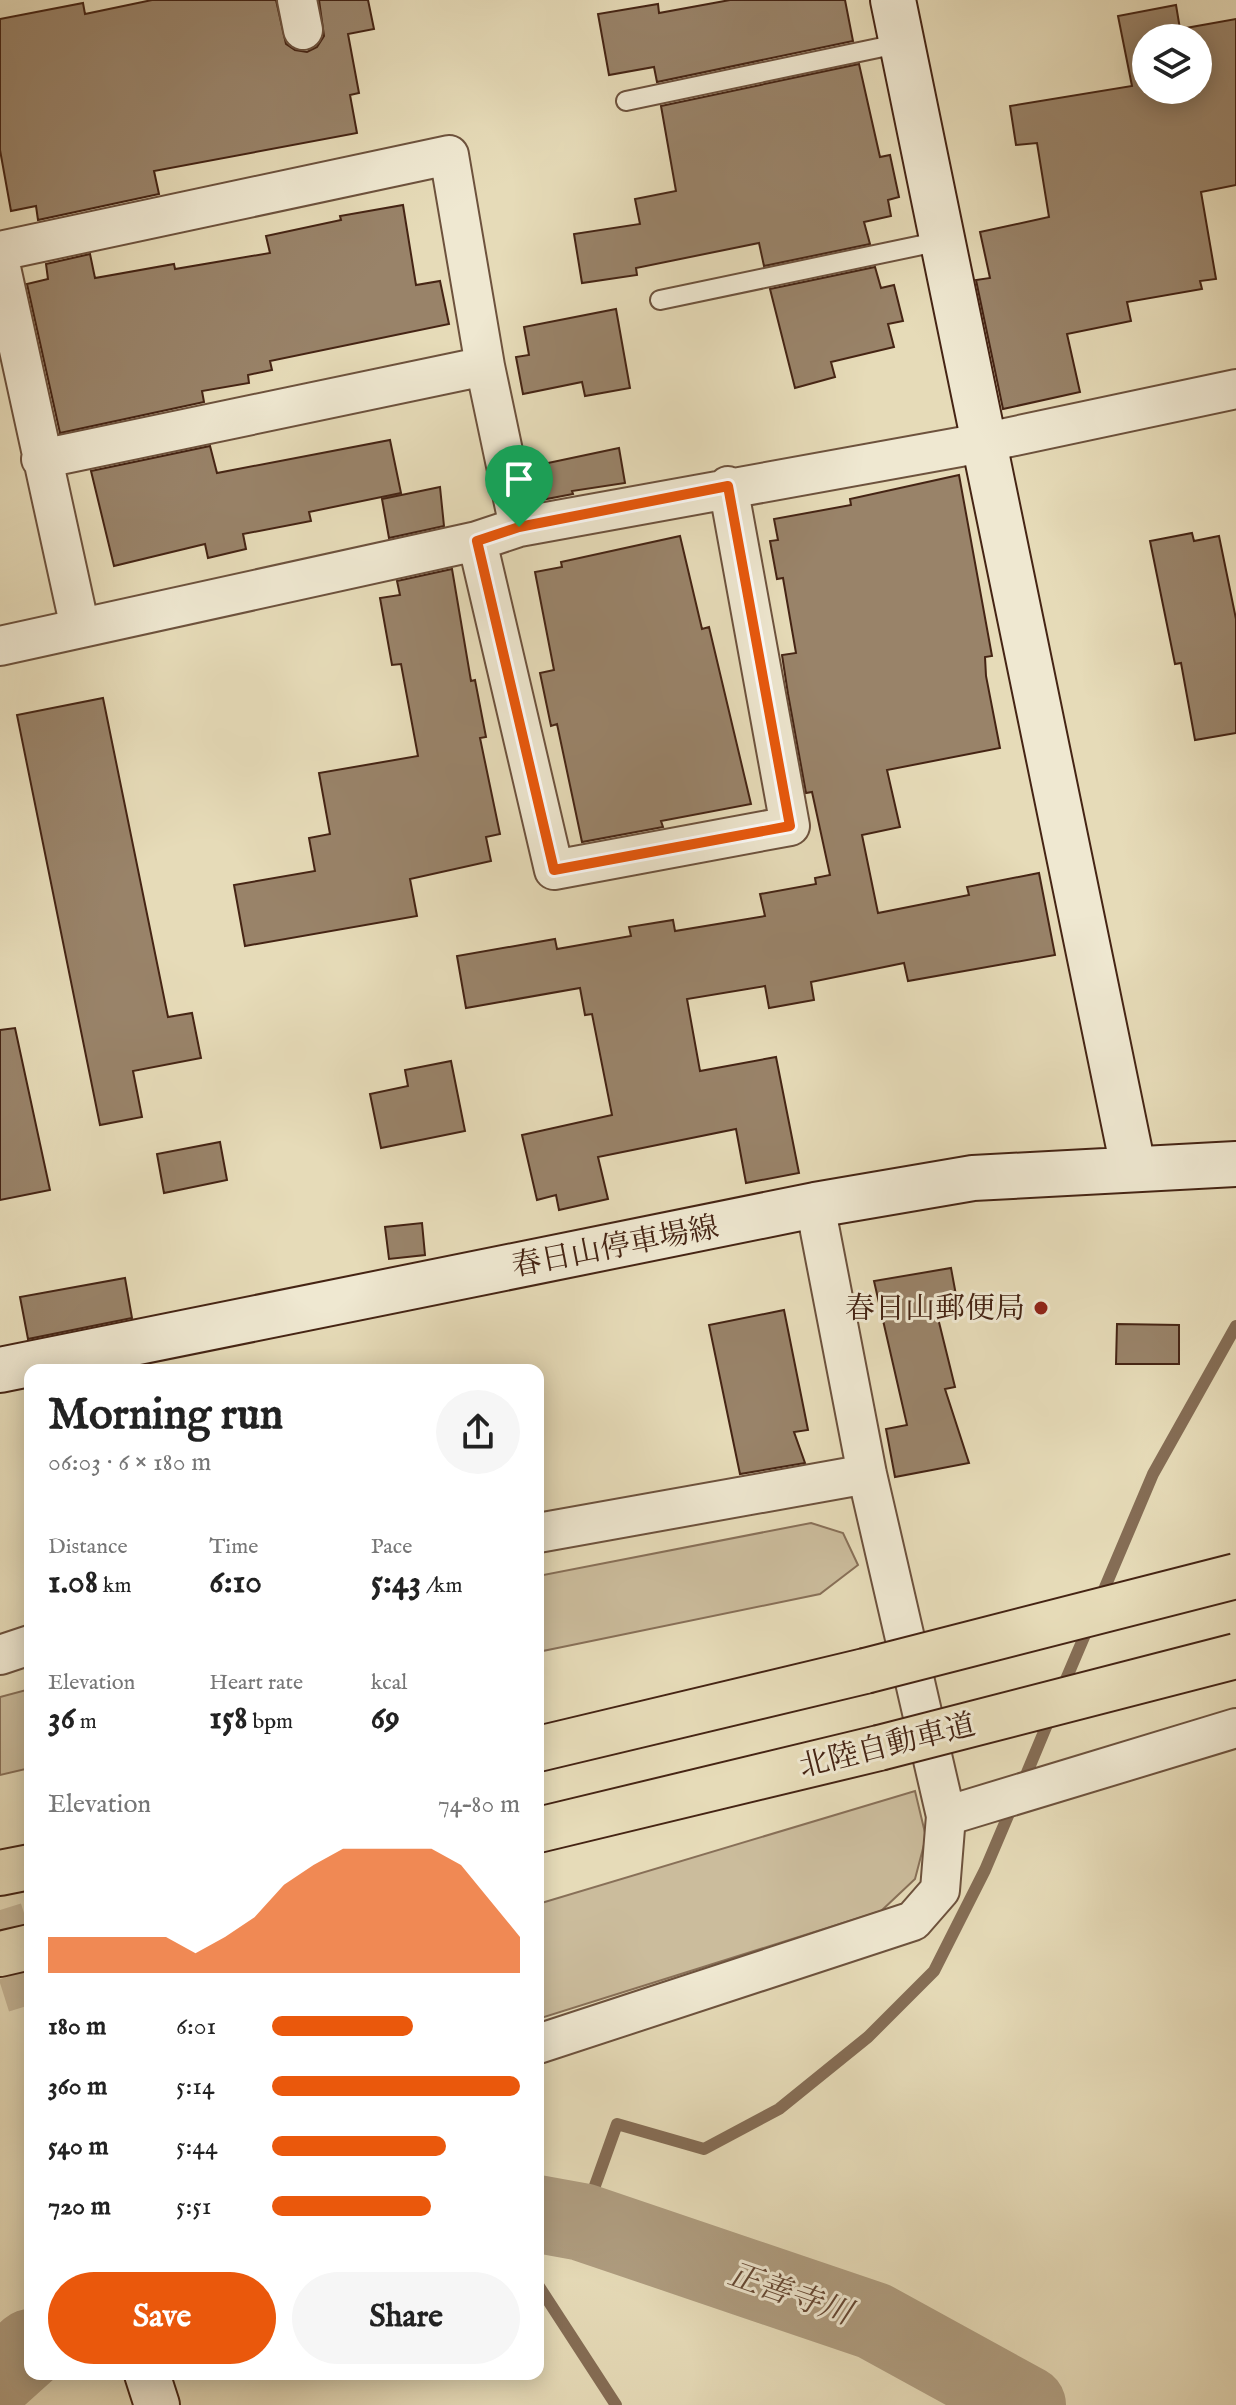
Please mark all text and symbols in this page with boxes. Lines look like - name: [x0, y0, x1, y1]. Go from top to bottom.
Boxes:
- map controls: [1132, 24, 1212, 104]
- button: layers: [1132, 24, 1212, 104]
- pin: [485, 445, 553, 527]
- icon: arrive: [497, 457, 541, 501]
- street label: 春日山停車場線: [509, 1209, 722, 1287]
- place label: 春日山郵便局: [845, 1291, 1025, 1329]
- marker: 春日山郵便局: [1032, 1299, 1050, 1317]
- text: Morning run: [48, 1388, 283, 1444]
- button: share: [436, 1390, 520, 1474]
- text: 06:03 · 6 × 180 m: [48, 1446, 211, 1479]
- text: Distance: [48, 1533, 128, 1561]
- text: Time: [209, 1533, 258, 1561]
- text: Pace: [371, 1533, 412, 1561]
- text: 1.08: [48, 1561, 98, 1604]
- text: 6:10: [209, 1561, 262, 1604]
- text: 5:43: [371, 1561, 421, 1604]
- text: km: [98, 1572, 132, 1600]
- text: /km: [421, 1572, 462, 1600]
- text: Elevation: [48, 1669, 135, 1697]
- text: Heart rate: [209, 1669, 303, 1697]
- text: kcal: [371, 1669, 407, 1697]
- text: 36: [48, 1697, 75, 1740]
- text: 158: [209, 1697, 248, 1740]
- text: 69: [371, 1697, 400, 1740]
- street label: 北陸自動車道: [796, 1707, 979, 1787]
- text: m: [75, 1708, 97, 1736]
- text: bpm: [248, 1708, 293, 1736]
- text: Elevation: [48, 1788, 151, 1821]
- text: 74–80 m: [438, 1788, 520, 1821]
- text: 180 m: [48, 2010, 106, 2043]
- text: 6:01: [176, 2010, 216, 2043]
- text: 360 m: [48, 2070, 107, 2103]
- text: 5:14: [176, 2070, 215, 2103]
- text: 540 m: [48, 2130, 109, 2163]
- text: 5:44: [176, 2130, 218, 2163]
- text: 720 m: [48, 2190, 111, 2223]
- text: 5:51: [176, 2190, 211, 2223]
- water label: 正善寺川: [722, 2255, 859, 2337]
- button: Save: [48, 2272, 276, 2364]
- button: Share: [292, 2272, 520, 2364]

